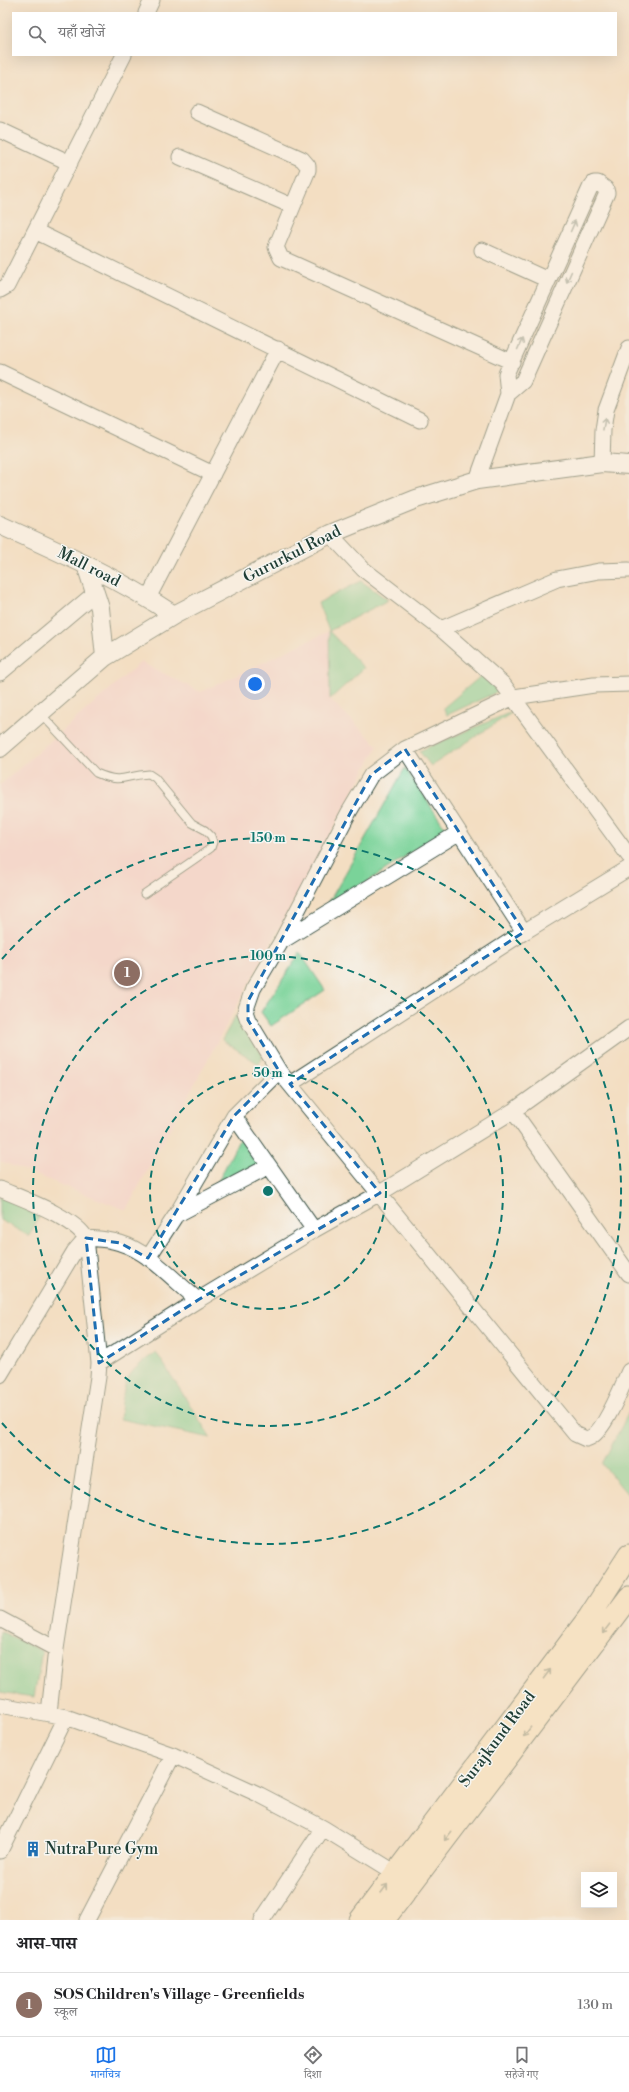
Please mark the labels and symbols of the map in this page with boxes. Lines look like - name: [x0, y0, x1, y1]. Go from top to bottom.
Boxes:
- one-way arrow: [570, 220, 577, 232]
- one-way arrow: [565, 271, 572, 283]
- one-way arrow: [516, 339, 524, 351]
- one-way arrow: [600, 418, 608, 431]
- street label: Gururkul Road: [240, 521, 344, 587]
- street label: Mall road: [54, 543, 124, 591]
- your location: [245, 674, 265, 694]
- text: 150 m: [251, 831, 285, 846]
- text: 100 m: [250, 949, 286, 964]
- pin: 1: [114, 958, 140, 988]
- text: 50 m: [253, 1066, 283, 1081]
- centre of rings: [261, 1184, 275, 1198]
- one-way arrow: [602, 1623, 610, 1634]
- one-way arrow: [542, 1668, 551, 1679]
- street label: Surajkund Road: [454, 1687, 540, 1791]
- one-way arrow: [523, 1727, 532, 1738]
- one-way arrow: [444, 1830, 453, 1841]
- place label: NutraPure Gym: [45, 1839, 158, 1859]
- building icon: NutraPure Gym: [24, 1840, 42, 1858]
- one-way arrow: [379, 1884, 388, 1895]

